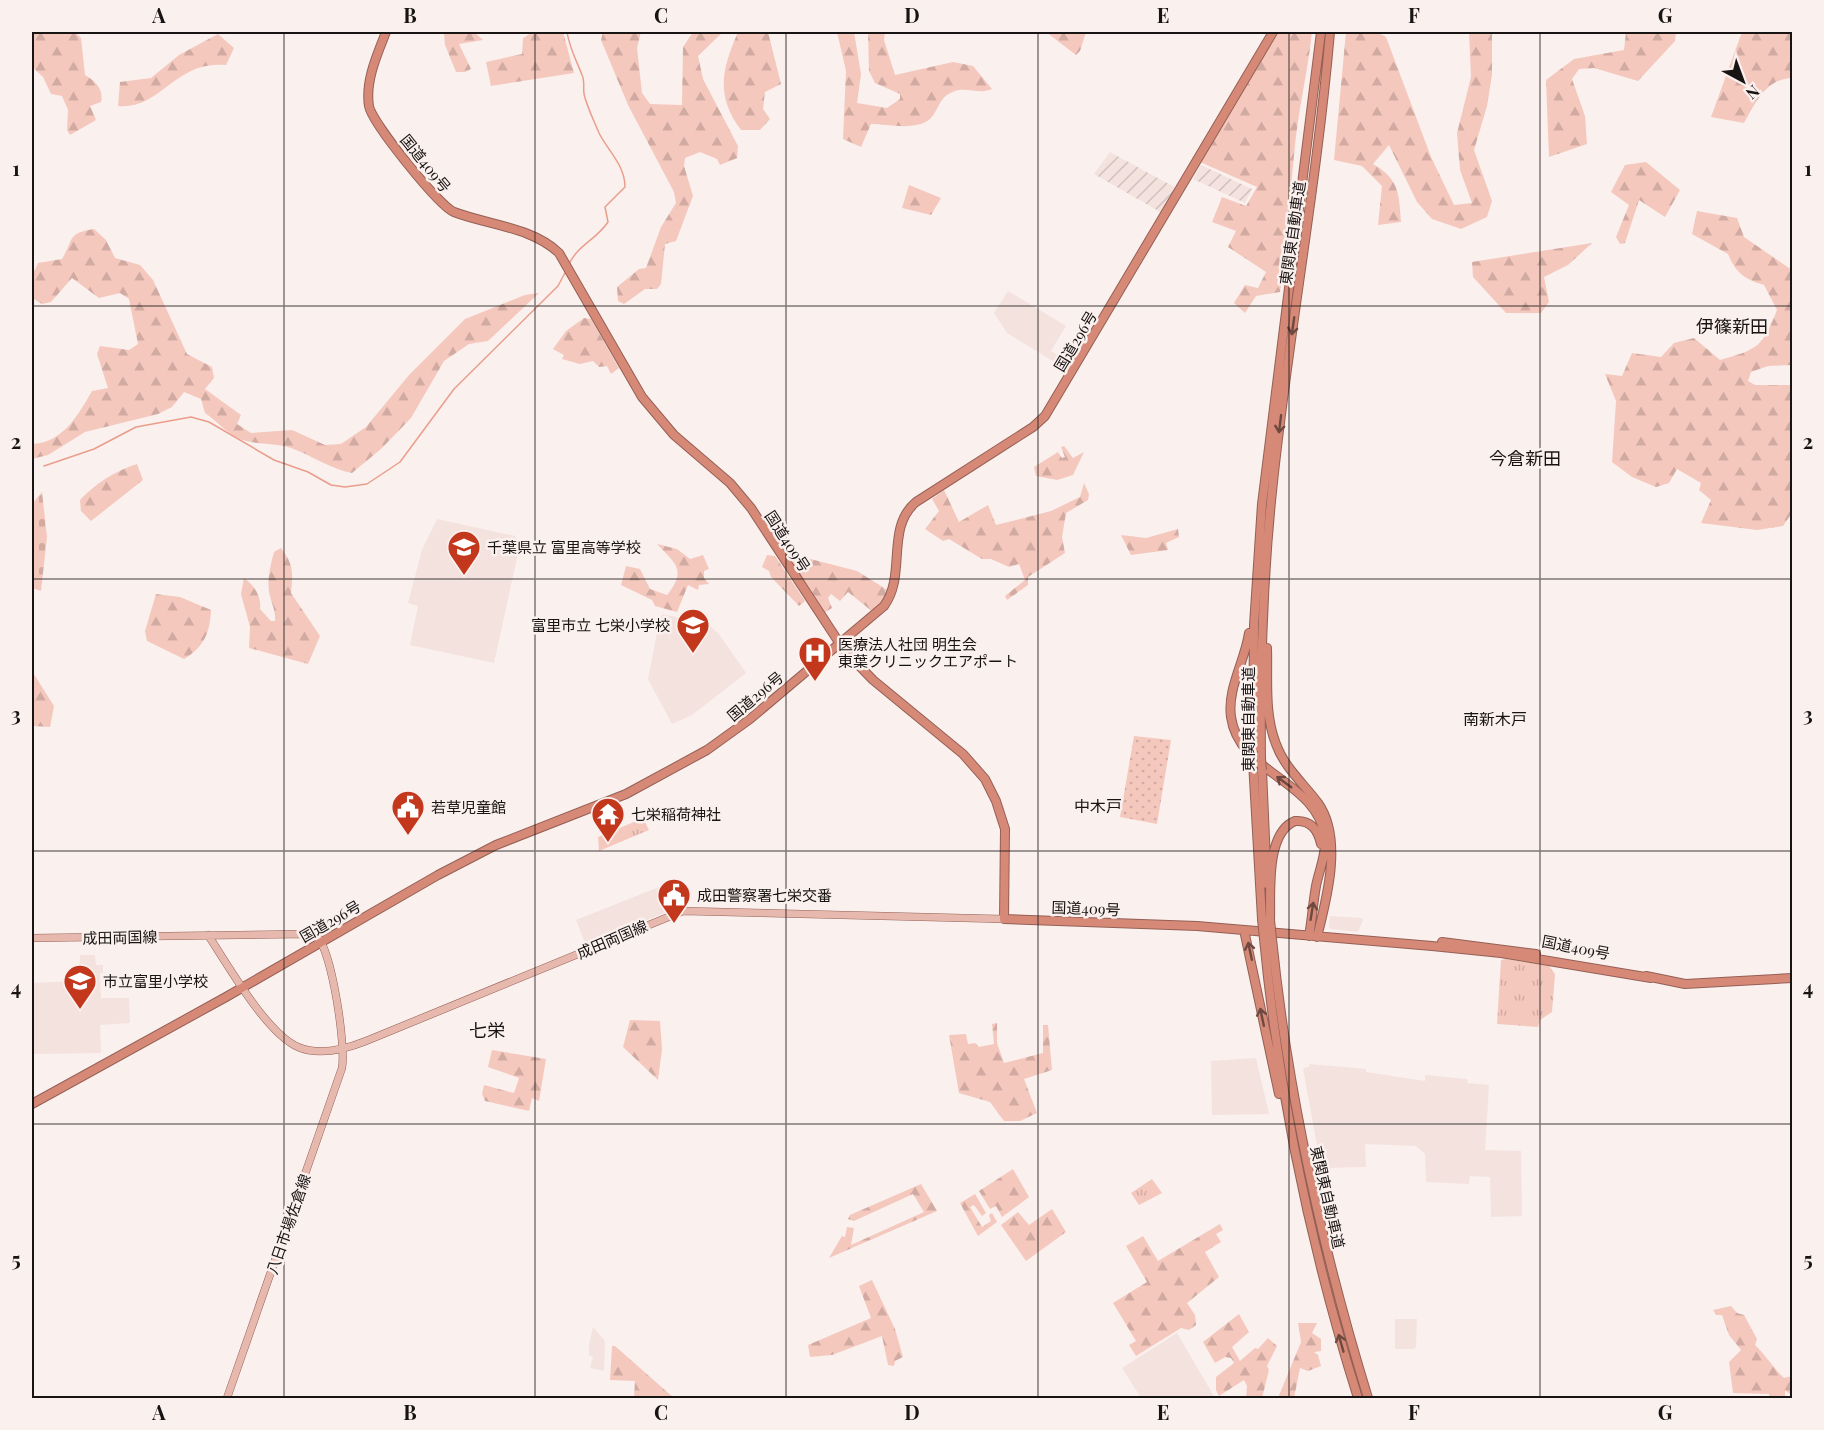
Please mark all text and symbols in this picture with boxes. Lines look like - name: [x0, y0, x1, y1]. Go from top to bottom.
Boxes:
- text: A: [151, 1, 166, 28]
- text: B: [403, 1, 417, 28]
- text: C: [654, 1, 668, 28]
- text: D: [904, 1, 920, 28]
- text: E: [1157, 1, 1169, 28]
- text: F: [1408, 1, 1420, 28]
- text: G: [1658, 1, 1673, 28]
- north arrow: [1713, 51, 1773, 111]
- text: N: [1742, 81, 1764, 105]
- street label: 国道409号: [397, 130, 455, 196]
- text: 1: [12, 154, 20, 181]
- text: 1: [1804, 154, 1812, 181]
- street label: 東関東自動車道: [1275, 180, 1309, 286]
- street label: 国道296号: [1049, 307, 1101, 375]
- district label: 伊篠新田: [1696, 314, 1768, 338]
- one-way arrow: [1288, 316, 1299, 335]
- one-way arrow: [1274, 414, 1285, 433]
- text: 2: [11, 427, 21, 454]
- text: 2: [1803, 427, 1813, 454]
- district label: 今倉新田: [1489, 446, 1561, 470]
- street label: 国道409号: [761, 507, 815, 575]
- school or university icon: 千葉県立 富里高等学校: [446, 529, 482, 576]
- place label: 千葉県立 富里高等学校: [487, 537, 641, 557]
- school or university icon: 富里市立 七栄小学校: [675, 607, 711, 654]
- place label: 富里市立 七栄小学校: [531, 615, 670, 635]
- place label: 医療法人社団 明生会 東葉クリニックエアポート: [838, 634, 1018, 671]
- hospital icon: 医療法人社団 明生会 東葉クリニックエアポート: [797, 635, 833, 682]
- street label: 東関東自動車道: [1238, 666, 1258, 772]
- street label: 国道296号: [723, 667, 787, 725]
- text: 3: [11, 700, 21, 727]
- text: 3: [1803, 700, 1813, 727]
- district label: 南新木戸: [1463, 708, 1527, 729]
- one-way arrow: [1276, 775, 1292, 788]
- public building icon: 若草児童館: [390, 789, 426, 836]
- district label: 中木戸: [1074, 795, 1122, 816]
- temple icon: 七栄稲荷神社: [590, 796, 626, 843]
- place label: 若草児童館: [431, 797, 506, 817]
- place label: 七栄稲荷神社: [631, 804, 721, 824]
- public building icon: 成田警察署七栄交番: [656, 877, 692, 924]
- place label: 成田警察署七栄交番: [697, 885, 832, 905]
- street label: 国道296号: [296, 895, 364, 947]
- street label: 国道409号: [1051, 897, 1121, 919]
- one-way arrow: [1307, 902, 1318, 922]
- street label: 成田両国線: [574, 915, 650, 963]
- street label: 成田両国線: [82, 926, 158, 948]
- street label: 国道409号: [1540, 931, 1612, 963]
- one-way arrow: [1244, 941, 1255, 961]
- school or university icon: 市立富里小学校: [62, 963, 98, 1010]
- place label: 市立富里小学校: [103, 971, 208, 991]
- text: 4: [11, 973, 21, 1000]
- text: 4: [1803, 973, 1813, 1000]
- one-way arrow: [1256, 1008, 1268, 1027]
- district label: 七栄: [469, 1018, 505, 1042]
- street label: 東関東自動車道: [1306, 1144, 1350, 1250]
- street label: 八日市場佐倉線: [261, 1171, 315, 1277]
- text: 5: [11, 1245, 21, 1272]
- text: 5: [1803, 1245, 1813, 1272]
- one-way arrow: [1335, 1334, 1346, 1353]
- text: A: [151, 1398, 166, 1425]
- text: B: [403, 1398, 417, 1425]
- text: C: [654, 1398, 668, 1425]
- text: D: [904, 1398, 920, 1425]
- text: E: [1157, 1398, 1169, 1425]
- text: F: [1408, 1398, 1420, 1425]
- text: G: [1658, 1398, 1673, 1425]

